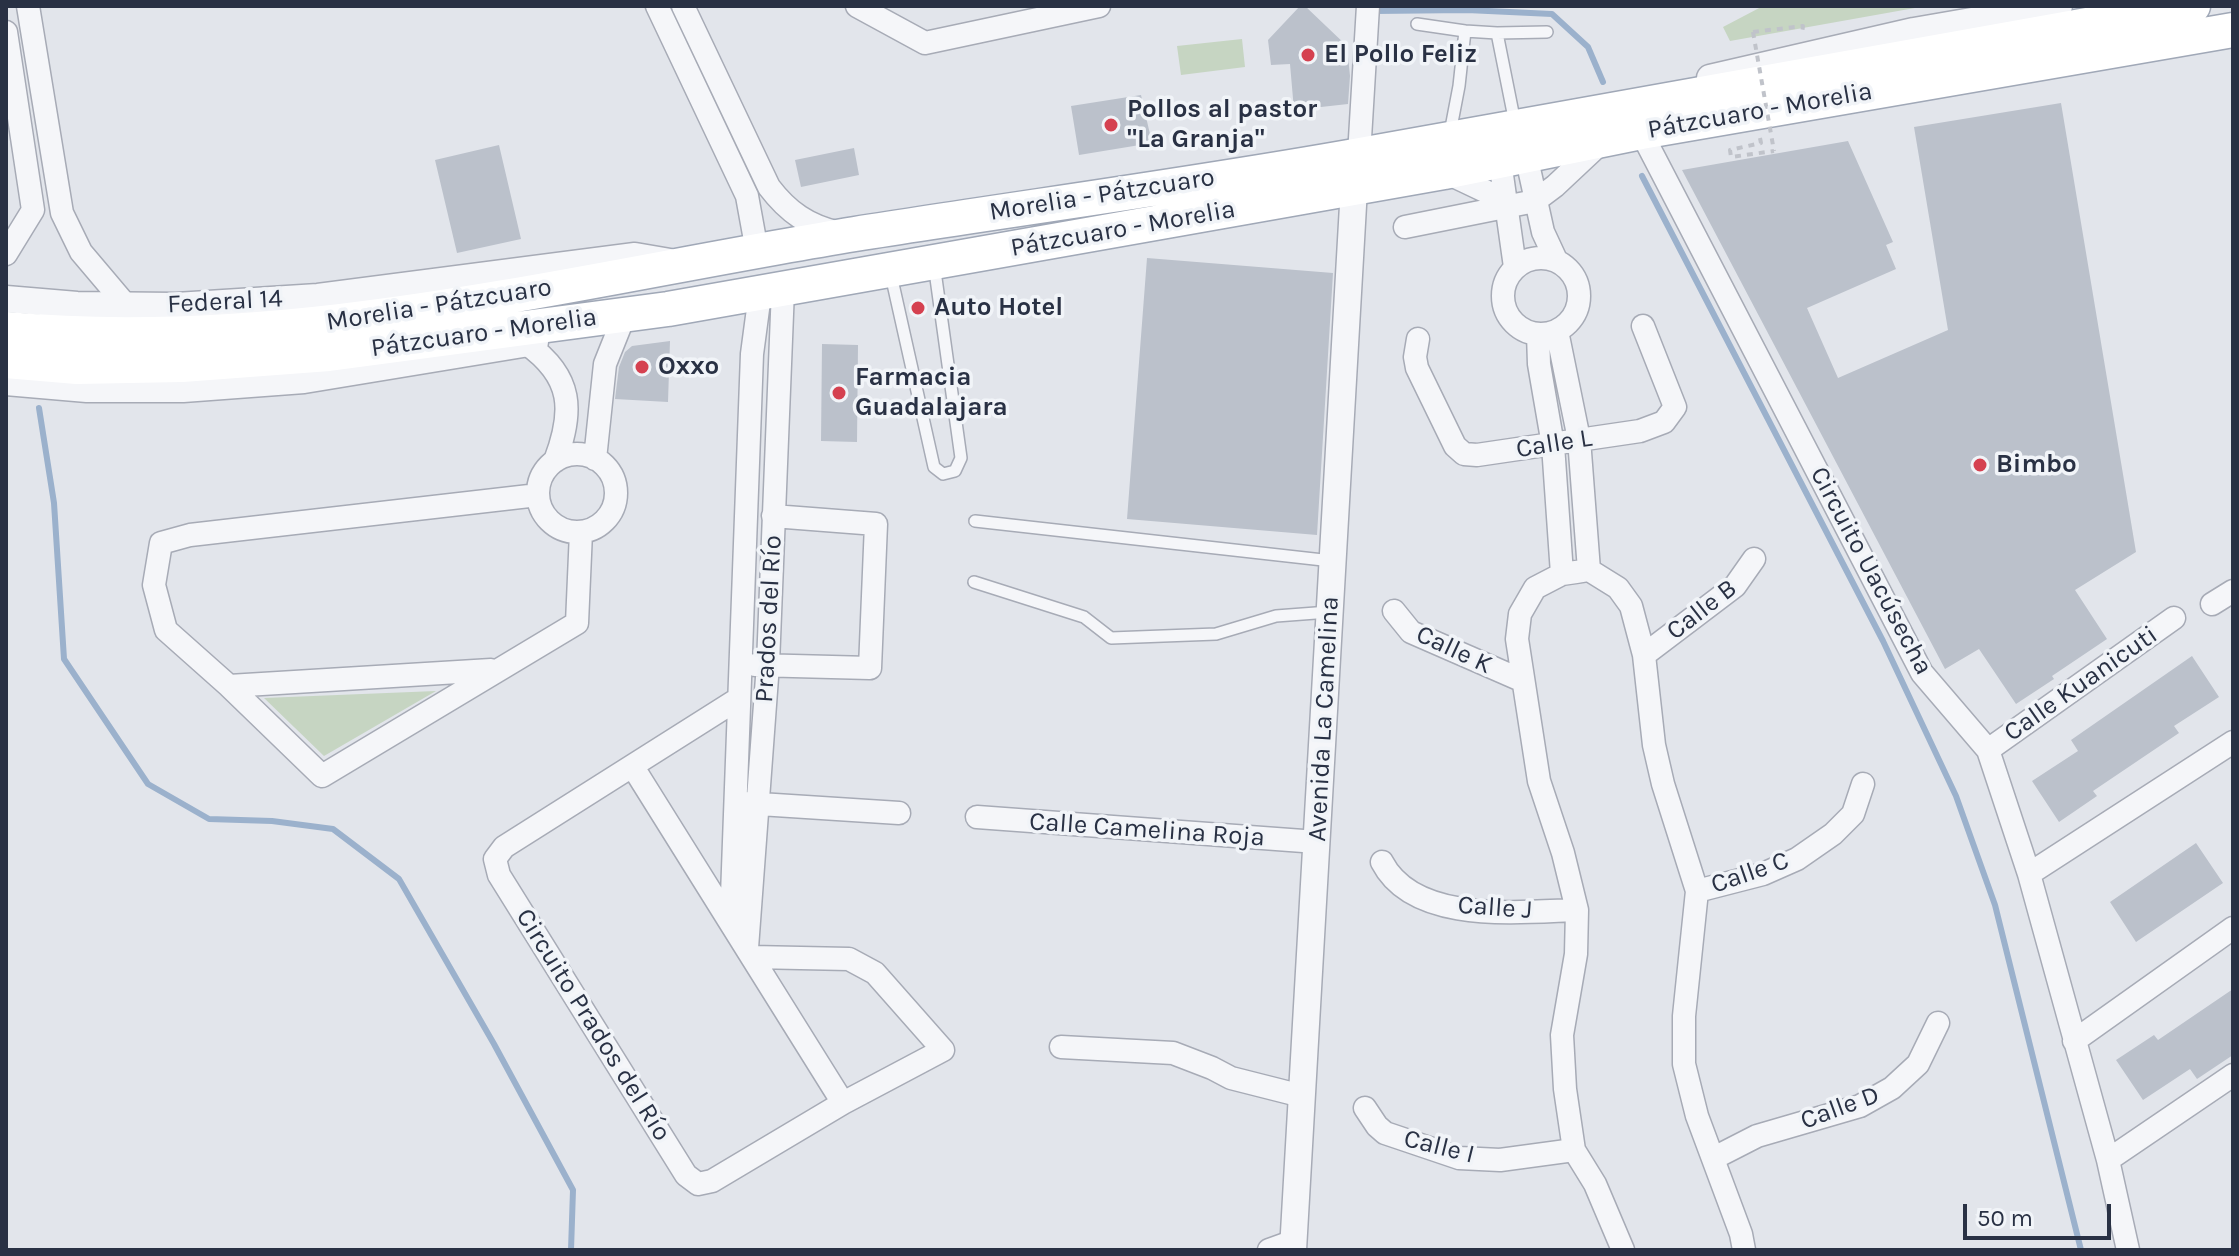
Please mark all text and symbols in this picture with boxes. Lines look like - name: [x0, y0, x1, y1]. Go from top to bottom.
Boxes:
- place label: El Pollo Feliz: [1324, 39, 1477, 71]
- marker: El Pollo Feliz: [1299, 46, 1317, 64]
- street label: Pátzcuaro - Morelia: [1645, 76, 1875, 146]
- place label: Pollos al pastor "La Granja": [1127, 94, 1317, 156]
- marker: Pollos al pastor "La Granja": [1102, 116, 1120, 134]
- street label: Morelia - Pátzcuaro: [987, 162, 1217, 228]
- street label: Pátzcuaro - Morelia: [1008, 194, 1238, 264]
- street label: Morelia - Pátzcuaro: [324, 272, 554, 338]
- street label: Federal 14: [167, 283, 283, 321]
- place label: Auto Hotel: [934, 292, 1063, 324]
- marker: Auto Hotel: [909, 299, 927, 317]
- street label: Pátzcuaro - Morelia: [369, 302, 599, 364]
- place label: Oxxo: [658, 351, 719, 383]
- marker: Oxxo: [633, 358, 651, 376]
- place label: Farmacia Guadalajara: [855, 362, 1008, 424]
- marker: Farmacia Guadalajara: [830, 384, 848, 402]
- street label: Calle L: [1514, 423, 1594, 465]
- place label: Bimbo: [1996, 449, 2077, 481]
- marker: Bimbo: [1971, 456, 1989, 474]
- street label: Circuito Uacúsecha: [1803, 462, 1939, 680]
- street label: Prados del Río: [749, 534, 789, 704]
- street label: Calle B: [1661, 573, 1743, 647]
- street label: Avenida La Camelina: [1302, 595, 1346, 843]
- street label: Calle K: [1411, 619, 1497, 681]
- street label: Calle Kuanicuti: [1998, 620, 2164, 748]
- street label: Calle Camelina Roja: [1028, 806, 1266, 854]
- street label: Calle C: [1707, 845, 1793, 901]
- street label: Calle J: [1457, 890, 1533, 926]
- street label: Circuito Prados del Río: [509, 903, 677, 1147]
- street label: Calle D: [1796, 1079, 1884, 1137]
- street label: Calle I: [1400, 1123, 1478, 1171]
- scale bar: [1967, 1188, 2115, 1238]
- text: 50 m: [1977, 1204, 2033, 1232]

